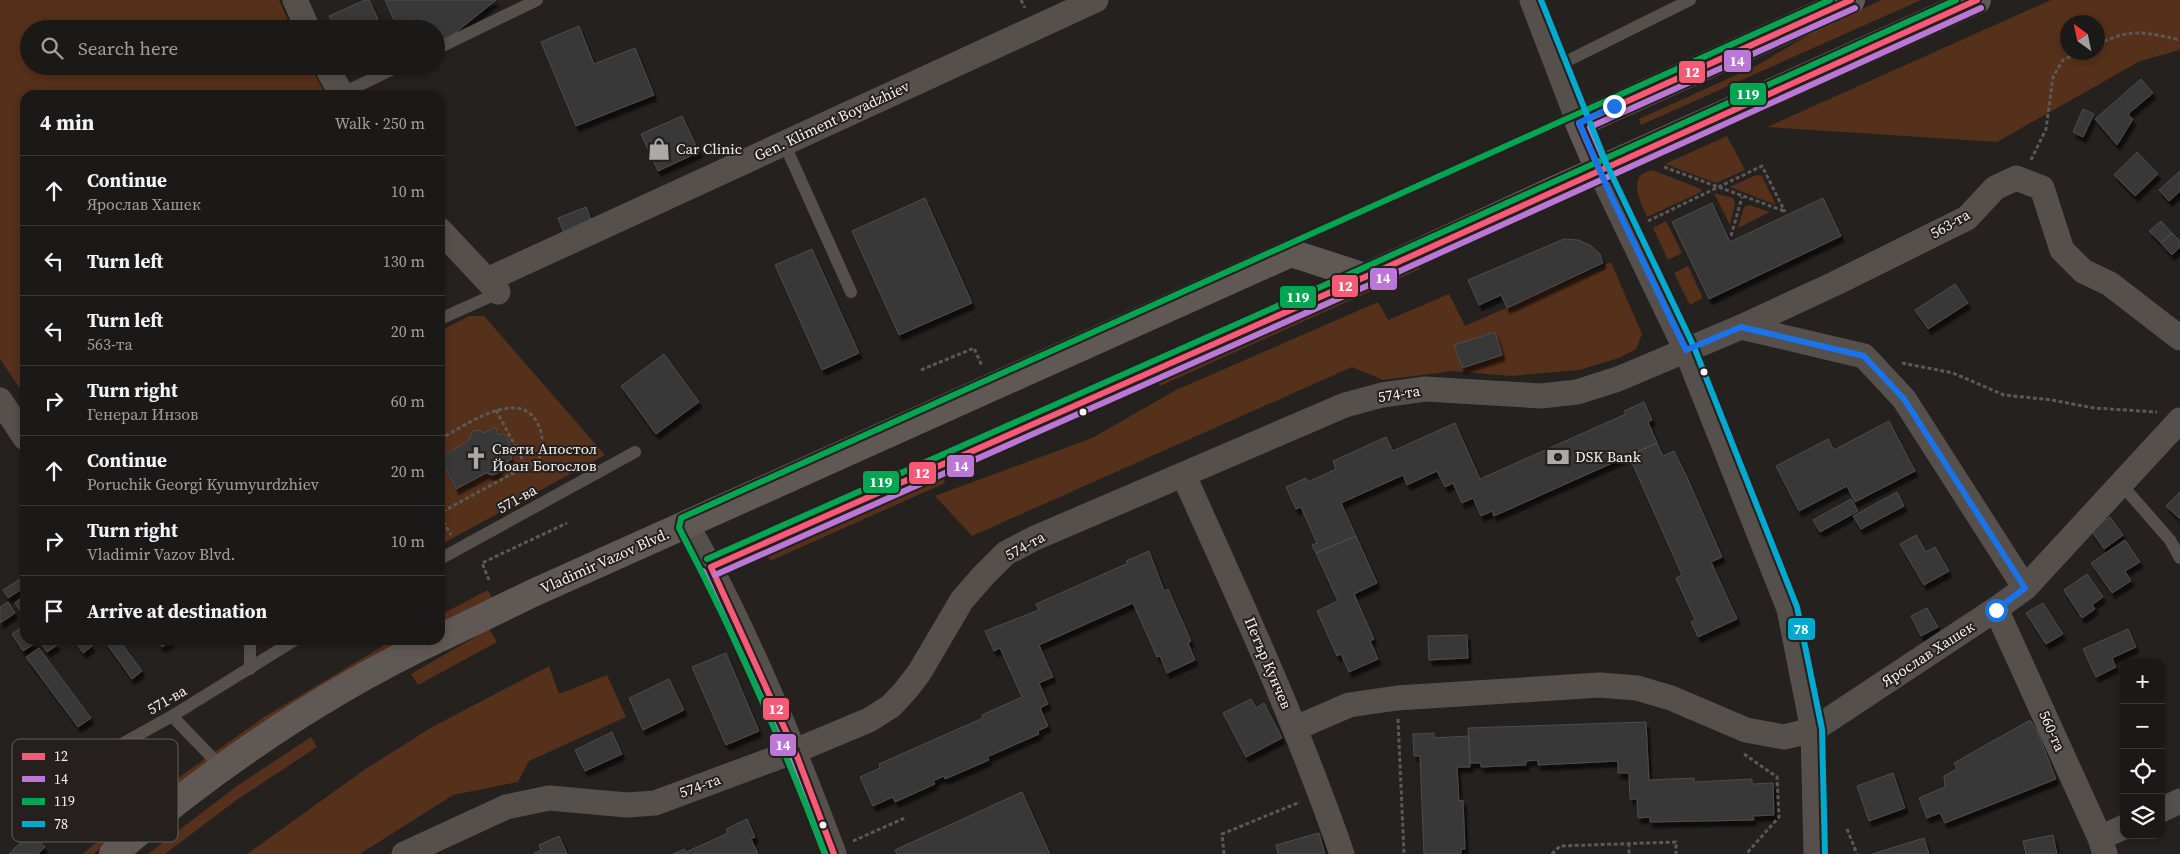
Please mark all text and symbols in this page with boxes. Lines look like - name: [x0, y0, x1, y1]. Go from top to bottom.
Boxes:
- north arrow: [2060, 15, 2105, 60]
- search box: [20, 20, 445, 75]
- icon: search: [38, 34, 66, 62]
- text: Search here: [78, 35, 178, 61]
- line badge: 14: [1723, 49, 1752, 73]
- text: 14: [1729, 51, 1745, 71]
- line badge: 12: [1678, 60, 1706, 84]
- text: 12: [1684, 62, 1700, 82]
- street label: Gen. Kliment Boyadzhiev: [751, 75, 913, 166]
- line badge: 119: [1729, 82, 1767, 106]
- text: 119: [1737, 84, 1760, 104]
- route end: [1603, 95, 1626, 118]
- text: 4 min: [40, 108, 95, 137]
- text: Walk · 250 m: [335, 112, 425, 134]
- shop icon: Car Clinic: [646, 136, 672, 162]
- place label: Car Clinic: [676, 138, 742, 159]
- text: Continue: [87, 167, 167, 193]
- icon: ahead: [40, 177, 68, 205]
- text: 10 m: [391, 180, 425, 202]
- text: Ярослав Хашек: [87, 193, 201, 215]
- street label: 563-та: [1926, 204, 1974, 243]
- icon: left: [40, 247, 68, 275]
- text: Turn left: [87, 248, 163, 274]
- text: 130 m: [383, 250, 425, 272]
- line badge: 14: [1369, 267, 1398, 291]
- text: 14: [1375, 268, 1391, 288]
- line badge: 12: [1331, 274, 1359, 298]
- text: 12: [1337, 276, 1353, 296]
- line badge: 119: [1279, 285, 1317, 309]
- text: 119: [1287, 287, 1310, 307]
- text: Turn left: [87, 307, 163, 333]
- icon: left: [40, 317, 68, 345]
- text: 20 m: [391, 320, 425, 342]
- text: 563-та: [87, 333, 133, 355]
- unlabelled marker: [1699, 367, 1709, 377]
- text: Turn right: [87, 377, 178, 403]
- street label: 574-та: [1376, 380, 1422, 407]
- icon: right: [40, 387, 68, 415]
- text: 60 m: [391, 390, 425, 412]
- text: Генерал Инзов: [87, 403, 198, 425]
- unlabelled marker: [1078, 407, 1088, 417]
- place label: Свети Апостол Йоан Богослов: [492, 438, 597, 476]
- bank icon: DSK Bank: [1545, 444, 1571, 470]
- church icon: Свети Апостол Йоан Богослов: [463, 445, 489, 471]
- place label: DSK Bank: [1575, 446, 1642, 467]
- text: Continue: [87, 447, 167, 473]
- line badge: 14: [946, 454, 975, 478]
- text: 14: [953, 456, 969, 476]
- icon: ahead: [40, 457, 68, 485]
- text: 20 m: [391, 460, 425, 482]
- line badge: 12: [908, 461, 937, 485]
- text: 12: [914, 463, 930, 483]
- line badge: 119: [862, 470, 900, 494]
- text: 119: [870, 472, 893, 492]
- text: Poruchik Georgi Kyumyurdzhiev: [87, 473, 319, 495]
- street label: 571-ва: [493, 479, 541, 518]
- text: Turn right: [87, 517, 178, 543]
- street label: Vladimir Vazov Blvd.: [537, 523, 673, 598]
- street label: 574-та: [1001, 526, 1049, 565]
- icon: right: [40, 527, 68, 555]
- text: 10 m: [391, 530, 425, 552]
- text: Vladimir Vazov Blvd.: [87, 543, 235, 565]
- icon: arrive: [40, 597, 68, 625]
- text: Arrive at destination: [87, 598, 267, 624]
- route start: [1985, 599, 2008, 622]
- street label: Петър Кунчев: [1240, 614, 1297, 712]
- street label: Ярослав Хашек: [1877, 615, 1979, 691]
- line badge: 78: [1787, 617, 1816, 641]
- text: 78: [1793, 619, 1809, 639]
- map controls: [2120, 659, 2165, 839]
- button: +: [2120, 659, 2165, 704]
- street label: 571-ва: [143, 680, 191, 719]
- line badge: 12: [762, 697, 790, 721]
- text: 12: [768, 699, 784, 719]
- button: −: [2120, 704, 2165, 749]
- street label: 560-та: [2034, 707, 2071, 755]
- line badge: 14: [769, 733, 797, 757]
- text: 14: [775, 735, 791, 755]
- legend: [12, 739, 178, 842]
- text: 12: [54, 746, 68, 766]
- button: locate: [2120, 749, 2165, 794]
- street label: 574-та: [676, 768, 724, 803]
- text: 14: [54, 769, 68, 789]
- text: 119: [54, 791, 75, 811]
- button: layers: [2120, 794, 2165, 839]
- text: 78: [54, 814, 68, 834]
- unlabelled marker: [818, 820, 828, 830]

